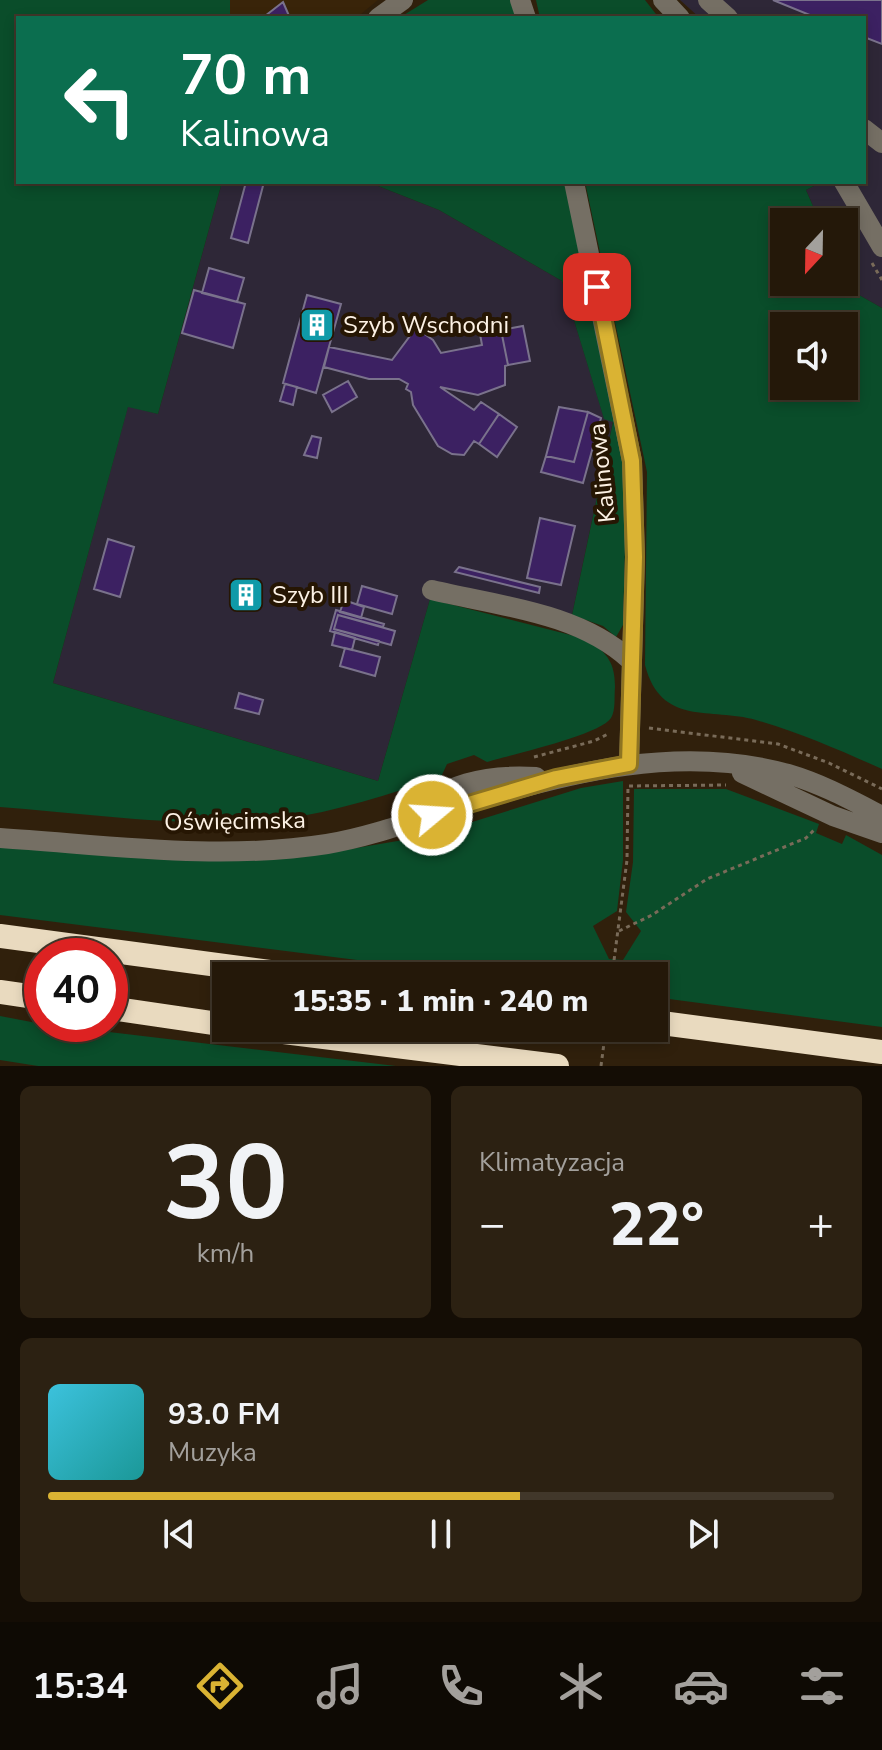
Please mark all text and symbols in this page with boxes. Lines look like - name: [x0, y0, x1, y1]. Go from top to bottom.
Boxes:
- text: 70 m: [180, 37, 311, 114]
- icon: left: [48, 48, 152, 152]
- text: Kalinowa: [180, 110, 330, 159]
- north arrow: [770, 208, 858, 296]
- map controls: [770, 208, 858, 400]
- pin: [563, 253, 631, 321]
- icon: arrive: [575, 265, 619, 309]
- building icon: Szyb Wschodni: [298, 306, 336, 344]
- place label: Szyb Wschodni: [343, 309, 509, 341]
- button: sound: [770, 312, 858, 400]
- street label: Kalinowa: [581, 422, 623, 524]
- building icon: Szyb III: [227, 576, 265, 614]
- place label: Szyb III: [272, 579, 349, 611]
- position arrow: [390, 773, 474, 857]
- street label: Oświęcimska: [164, 804, 306, 838]
- speed limit sign: 40: [24, 938, 128, 1042]
- text: 15:35 · 1 min · 240 m: [292, 981, 588, 1022]
- text: 30: [163, 1113, 288, 1255]
- text: Klimatyzacja: [479, 1145, 625, 1180]
- text: 22°: [609, 1184, 704, 1266]
- text: −: [479, 1195, 505, 1255]
- text: +: [808, 1195, 834, 1255]
- text: km/h: [197, 1236, 254, 1271]
- text: 93.0 FM: [168, 1394, 280, 1435]
- text: Muzyka: [168, 1435, 257, 1470]
- icon: previous: [157, 1512, 201, 1556]
- icon: pause: [419, 1512, 463, 1556]
- icon: next: [681, 1512, 725, 1556]
- icon: directions: [192, 1658, 248, 1714]
- icon: music: [312, 1658, 368, 1714]
- icon: phone: [433, 1658, 489, 1714]
- icon: climate: [553, 1658, 609, 1714]
- icon: car: [673, 1658, 729, 1714]
- icon: filters: [794, 1658, 850, 1714]
- text: 15:34: [32, 1662, 128, 1711]

